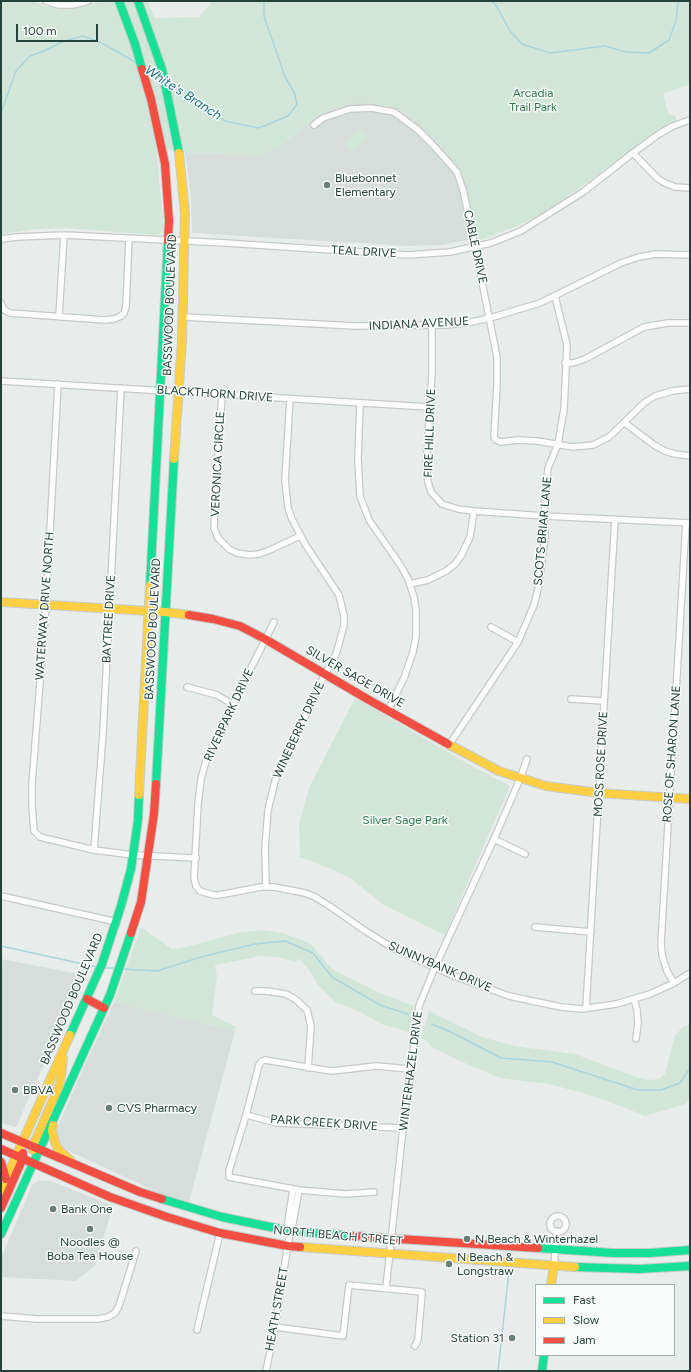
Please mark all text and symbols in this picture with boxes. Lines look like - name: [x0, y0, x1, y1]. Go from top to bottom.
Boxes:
- scale bar: [18, 16, 100, 42]
- text: 100 m: [23, 24, 57, 38]
- water label: White's Branch: [142, 62, 224, 124]
- park label: Arcadia Trail Park: [509, 86, 557, 114]
- place label: Bluebonnet Elementary: [335, 171, 397, 199]
- marker: Bluebonnet Elementary: [322, 180, 332, 190]
- street label: CABLE DRIVE: [460, 209, 490, 285]
- street label: BASSWOOD BOULEVARD: [160, 234, 180, 376]
- street label: TEAL DRIVE: [331, 243, 397, 261]
- street label: INDIANA AVENUE: [368, 314, 470, 334]
- street label: BLACKTHORN DRIVE: [156, 383, 274, 405]
- street label: FIRE HILL DRIVE: [421, 388, 439, 478]
- street label: VERONICA CIRCLE: [208, 411, 228, 517]
- street label: SCOTS BRIAR LANE: [531, 476, 555, 586]
- street label: WATERWAY DRIVE NORTH: [33, 531, 57, 681]
- street label: BASSWOOD BOULEVARD: [142, 558, 164, 700]
- street label: BAYTREE DRIVE: [99, 575, 119, 663]
- street label: SILVER SAGE DRIVE: [303, 643, 407, 711]
- street label: RIVERPARK DRIVE: [201, 666, 257, 764]
- street label: WINEBERRY DRIVE: [270, 679, 328, 781]
- street label: ROSE OF SHARON LANE: [660, 685, 684, 823]
- street label: MOSS ROSE DRIVE: [591, 711, 611, 817]
- park label: Silver Sage Park: [362, 813, 448, 827]
- street label: BASSWOOD BOULEVARD: [38, 931, 106, 1067]
- street label: SUNNYBANK DRIVE: [386, 939, 494, 995]
- street label: WINTERHAZEL DRIVE: [396, 1010, 426, 1132]
- place label: BBVA: [23, 1083, 54, 1097]
- marker: BBVA: [10, 1085, 20, 1095]
- place label: CVS Pharmacy: [117, 1101, 197, 1115]
- marker: CVS Pharmacy: [104, 1103, 114, 1113]
- street label: PARK CREEK DRIVE: [270, 1112, 378, 1134]
- place label: Bank One: [61, 1202, 112, 1216]
- marker: Bank One: [48, 1204, 58, 1214]
- street label: NORTH BEACH STREET: [273, 1223, 403, 1249]
- marker: Noodles @ Boba Tea House: [85, 1224, 95, 1234]
- place label: N Beach & Winterhazel: [475, 1232, 598, 1246]
- marker: N Beach & Winterhazel: [462, 1234, 472, 1244]
- place label: Noodles @ Boba Tea House: [47, 1235, 133, 1263]
- place label: N Beach & Longstraw: [457, 1250, 514, 1278]
- marker: N Beach & Longstraw: [444, 1259, 454, 1269]
- street label: HEATH STREET: [263, 1266, 291, 1352]
- legend: [535, 1284, 675, 1356]
- text: Fast: [573, 1293, 596, 1307]
- text: Slow: [573, 1313, 599, 1327]
- place label: Station 31: [451, 1331, 504, 1345]
- marker: Station 31: [507, 1333, 517, 1343]
- text: Jam: [573, 1333, 596, 1347]

